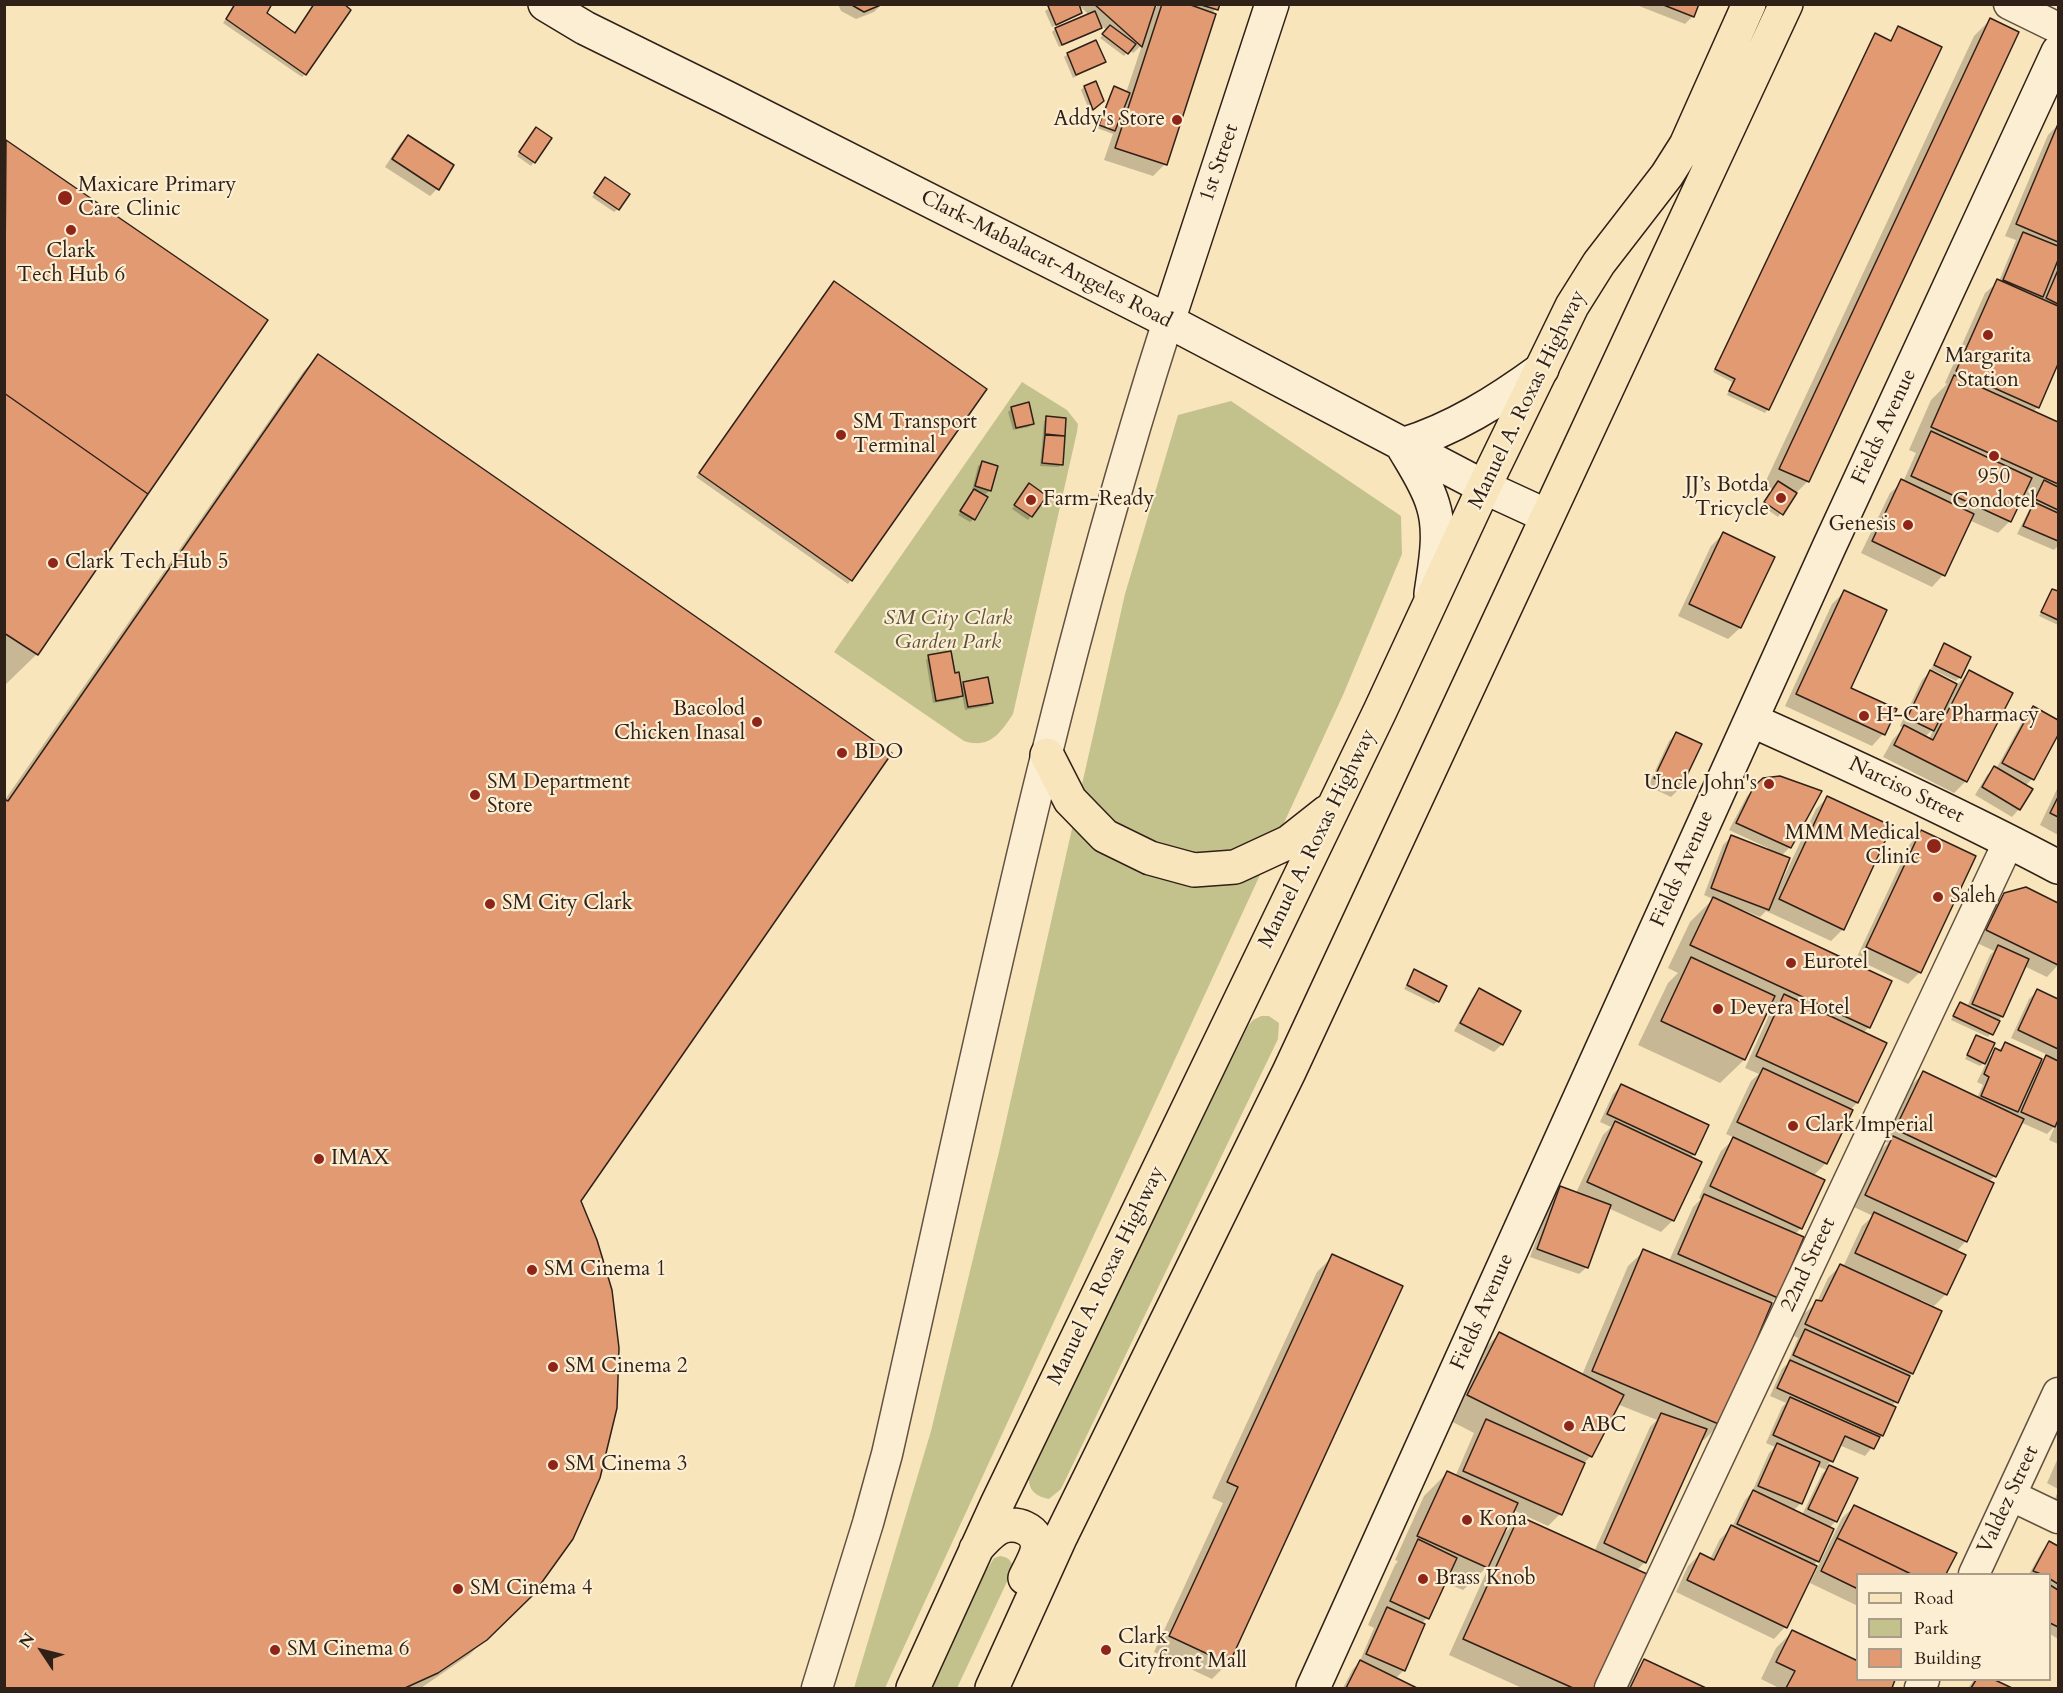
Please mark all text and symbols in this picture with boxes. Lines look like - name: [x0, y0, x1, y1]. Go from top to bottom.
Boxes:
- place label: Addy's Store: [1053, 107, 1165, 133]
- marker: Addy's Store: [1170, 113, 1184, 127]
- street label: 1st Street: [1195, 121, 1245, 205]
- place label: Maxicare Primary Care Clinic: [78, 173, 236, 223]
- street label: Clark-Mabalacat-Angeles Road: [916, 185, 1176, 335]
- marker: Maxicare Primary Care Clinic: [56, 189, 74, 207]
- marker: Clark Tech Hub 6: [64, 223, 78, 237]
- place label: Clark Tech Hub 6: [17, 239, 125, 289]
- street label: Manuel A. Roxas Highway: [1464, 286, 1592, 514]
- marker: Margarita Station: [1981, 328, 1995, 342]
- place label: Margarita Station: [1945, 344, 2031, 394]
- street label: Fields Avenue: [1847, 365, 1923, 489]
- place label: SM Transport Terminal: [853, 410, 977, 460]
- marker: SM Transport Terminal: [834, 428, 848, 442]
- marker: 950 Condotel: [1987, 449, 2001, 463]
- place label: 950 Condotel: [1952, 465, 2036, 515]
- place label: JJ’s Botda Tricycle: [1685, 473, 1769, 523]
- place label: Farm-Ready: [1043, 487, 1154, 513]
- marker: JJ’s Botda Tricycle: [1774, 491, 1788, 505]
- marker: Farm-Ready: [1024, 493, 1038, 507]
- place label: Genesis: [1828, 512, 1896, 538]
- marker: Genesis: [1901, 518, 1915, 532]
- place label: Clark Tech Hub 5: [65, 550, 228, 576]
- marker: Clark Tech Hub 5: [46, 556, 60, 570]
- park label: SM City Clark Garden Park: [884, 606, 1012, 656]
- place label: Bacolod Chicken Inasal: [614, 697, 745, 747]
- place label: H-Care Pharmacy: [1876, 703, 2039, 729]
- marker: H-Care Pharmacy: [1857, 709, 1871, 723]
- marker: Bacolod Chicken Inasal: [750, 715, 764, 729]
- street label: Manuel A. Roxas Highway: [1254, 725, 1382, 953]
- place label: BDO: [854, 740, 903, 766]
- marker: BDO: [835, 746, 849, 760]
- street label: Narciso Street: [1844, 752, 1968, 830]
- place label: SM Department Store: [487, 770, 630, 820]
- place label: Uncle John's: [1644, 771, 1757, 797]
- marker: Uncle John's: [1762, 777, 1776, 791]
- marker: SM Department Store: [468, 788, 482, 802]
- street label: Fields Avenue: [1646, 807, 1720, 931]
- place label: MMM Medical Clinic: [1785, 821, 1920, 871]
- marker: MMM Medical Clinic: [1925, 837, 1943, 855]
- place label: Saleh: [1950, 884, 1996, 910]
- marker: Saleh: [1931, 890, 1945, 904]
- place label: SM City Clark: [502, 891, 633, 917]
- marker: SM City Clark: [483, 897, 497, 911]
- place label: Eurotel: [1803, 950, 1868, 976]
- marker: Eurotel: [1784, 956, 1798, 970]
- place label: Devera Hotel: [1730, 996, 1850, 1022]
- marker: Devera Hotel: [1711, 1002, 1725, 1016]
- place label: Clark Imperial: [1805, 1113, 1934, 1139]
- marker: Clark Imperial: [1786, 1119, 1800, 1133]
- place label: IMAX: [331, 1146, 389, 1172]
- marker: IMAX: [312, 1152, 326, 1166]
- street label: Manuel A. Roxas Highway: [1043, 1162, 1171, 1390]
- street label: 22nd Street: [1776, 1214, 1842, 1316]
- street label: Fields Avenue: [1446, 1250, 1520, 1374]
- place label: SM Cinema 1: [544, 1257, 667, 1283]
- marker: SM Cinema 1: [525, 1263, 539, 1277]
- place label: SM Cinema 2: [565, 1354, 688, 1380]
- marker: SM Cinema 2: [546, 1360, 560, 1374]
- place label: ABC: [1581, 1413, 1626, 1439]
- marker: ABC: [1562, 1419, 1576, 1433]
- street label: Valdez Street: [1973, 1442, 2045, 1558]
- place label: SM Cinema 3: [565, 1452, 688, 1478]
- marker: SM Cinema 3: [546, 1458, 560, 1472]
- place label: Kona: [1479, 1507, 1527, 1533]
- marker: Kona: [1460, 1513, 1474, 1527]
- place label: Brass Knob: [1435, 1566, 1536, 1592]
- marker: Brass Knob: [1416, 1572, 1430, 1586]
- legend: [1856, 1573, 2051, 1681]
- place label: SM Cinema 4: [470, 1576, 593, 1602]
- marker: SM Cinema 4: [451, 1582, 465, 1596]
- text: Road: [1914, 1586, 1954, 1611]
- text: Park: [1914, 1616, 1949, 1641]
- north arrow: [12, 1621, 72, 1681]
- place label: Clark Cityfront Mall: [1118, 1625, 1247, 1675]
- text: N: [14, 1629, 40, 1653]
- place label: SM Cinema 6: [287, 1637, 410, 1663]
- marker: SM Cinema 6: [268, 1643, 282, 1657]
- marker: Clark Cityfront Mall: [1099, 1643, 1113, 1657]
- text: Building: [1914, 1646, 1981, 1671]

